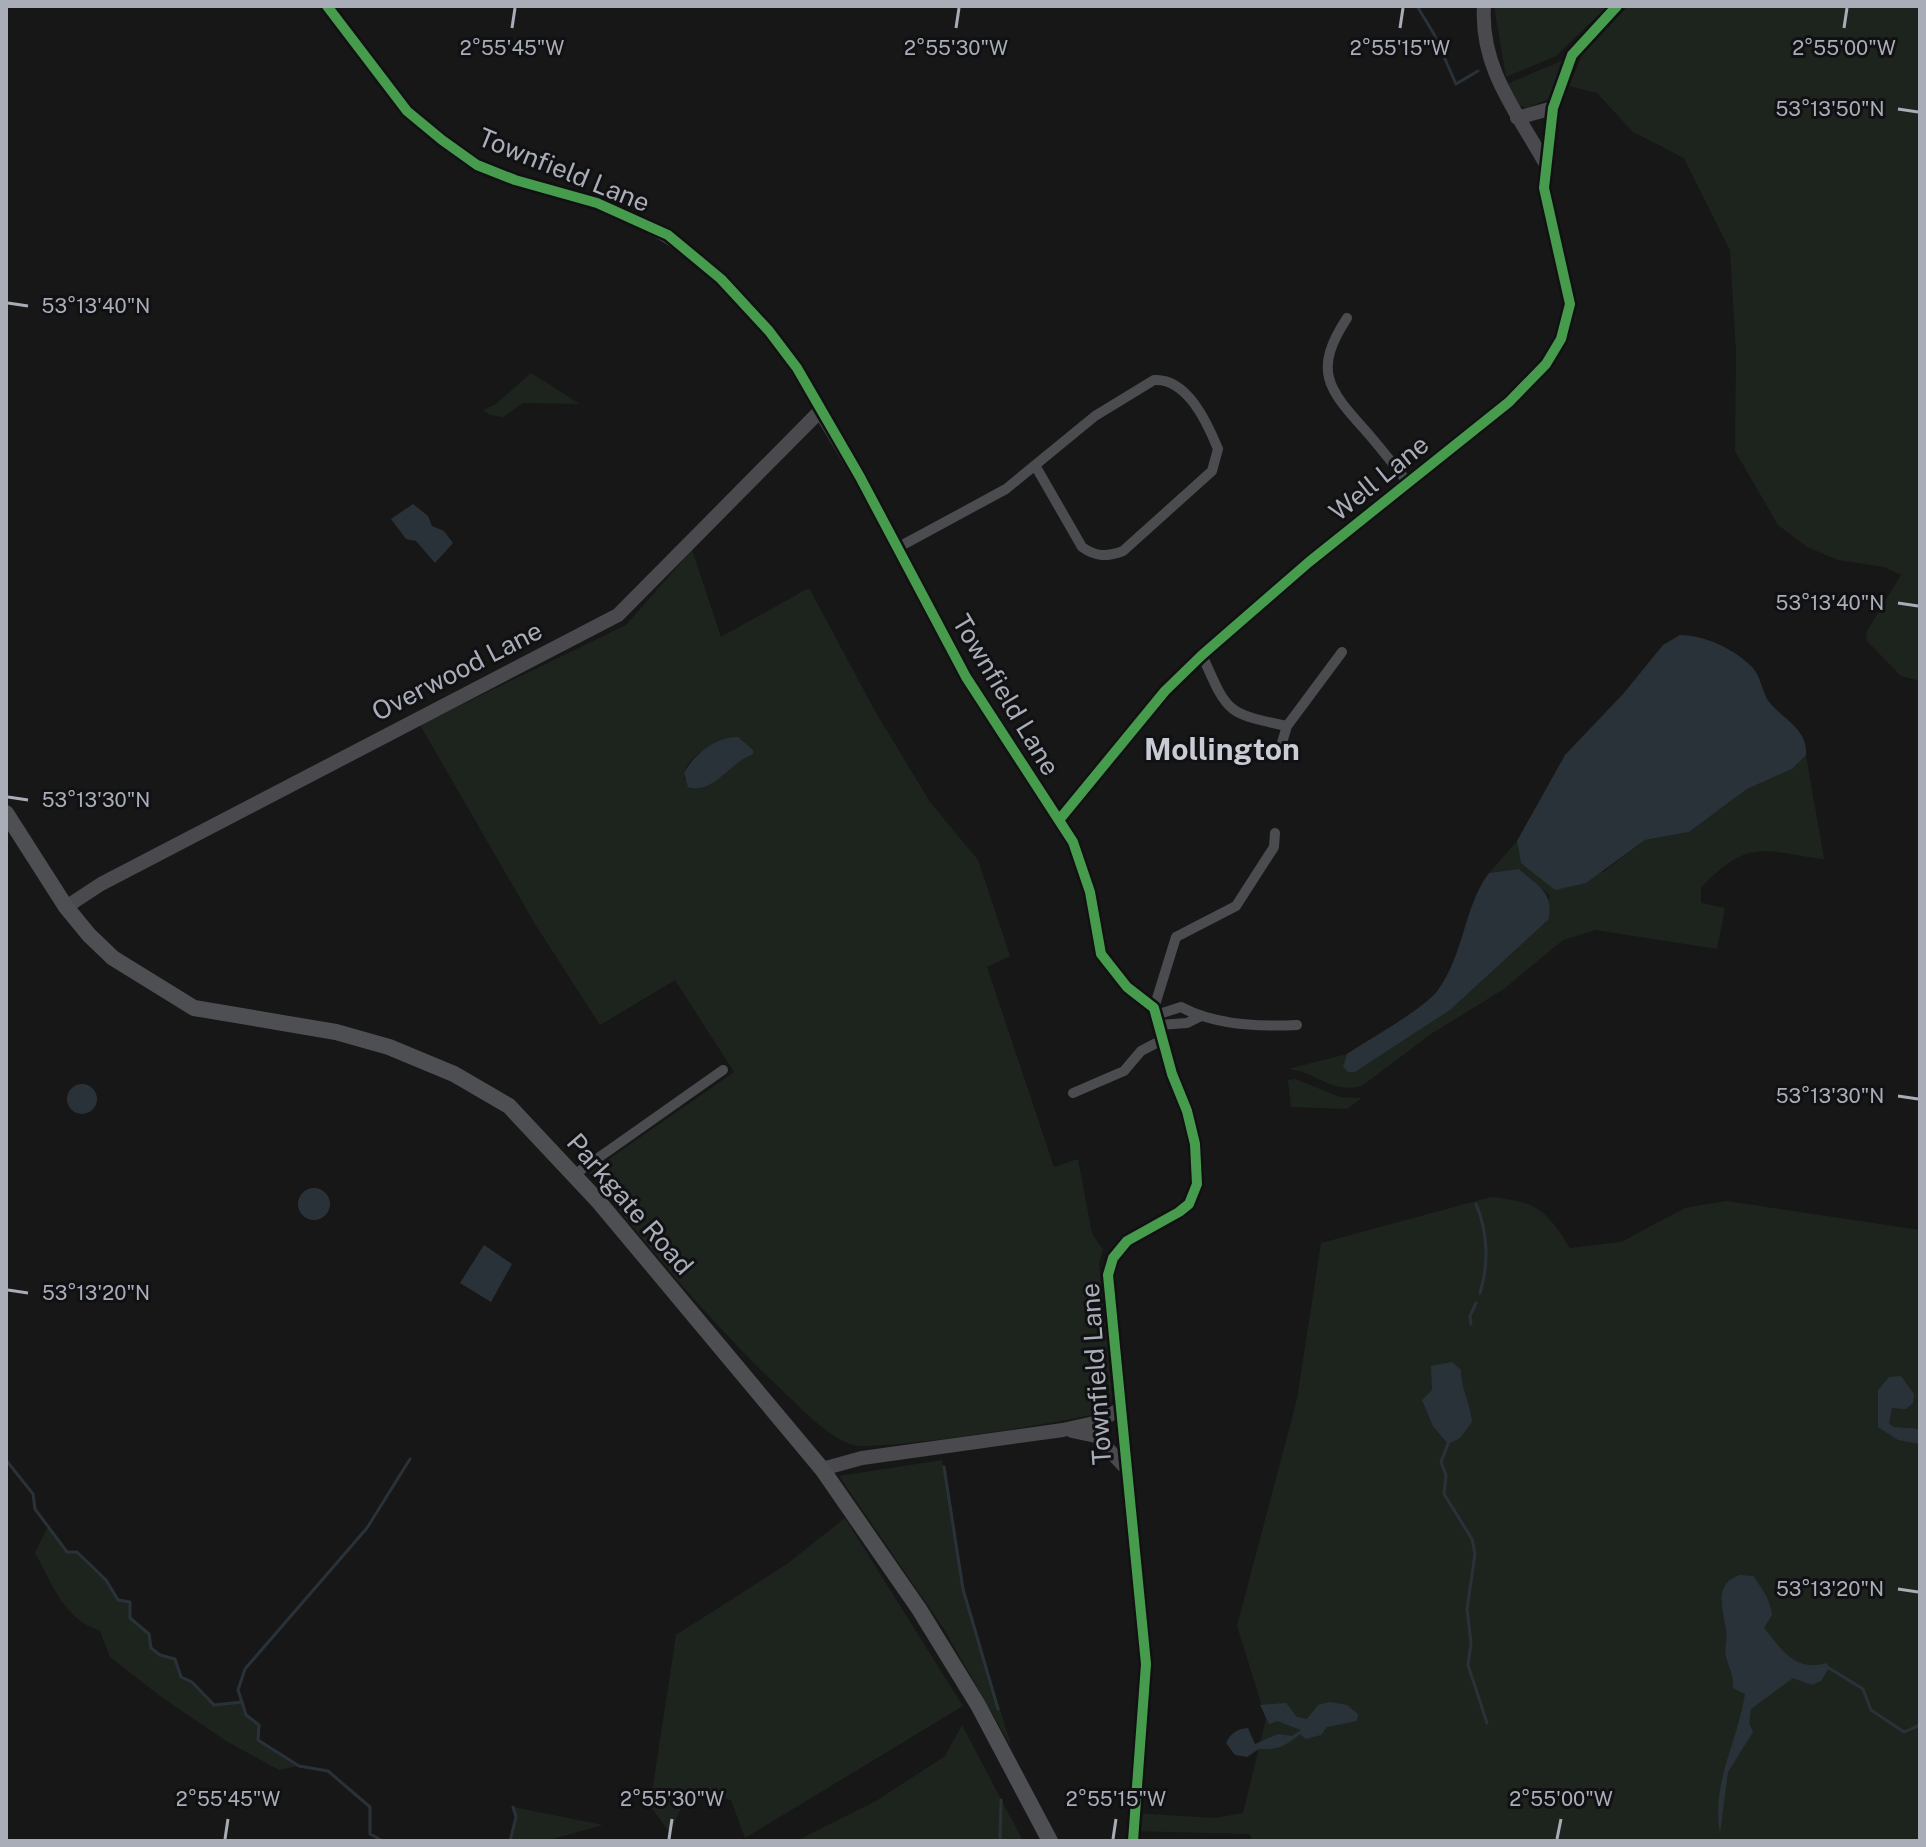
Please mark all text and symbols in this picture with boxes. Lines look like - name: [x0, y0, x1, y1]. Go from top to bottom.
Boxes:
- text: 2°55'45"W: [460, 36, 564, 60]
- text: 2°55'30"W: [904, 36, 1008, 60]
- text: 2°55'15"W: [1350, 36, 1450, 60]
- text: 2°55'00"W: [1792, 36, 1896, 60]
- text: 53°13'50"N: [1775, 97, 1885, 121]
- street label: Townfield Lane: [474, 121, 654, 218]
- text: 53°13'40"N: [42, 294, 150, 318]
- street label: Well Lane: [1323, 428, 1435, 527]
- text: 53°13'40"N: [1776, 591, 1884, 615]
- street label: Townfield Lane: [946, 609, 1067, 781]
- street label: Overwood Lane: [366, 614, 547, 727]
- district label: Mollington: [1144, 731, 1300, 767]
- text: 53°13'30"N: [42, 788, 150, 812]
- text: 53°13'30"N: [1776, 1084, 1884, 1108]
- street label: Parkgate Road: [561, 1127, 700, 1281]
- text: 53°13'20"N: [42, 1281, 150, 1305]
- street label: Townfield Lane: [1074, 1282, 1117, 1466]
- text: 53°13'20"N: [1776, 1577, 1884, 1601]
- text: 2°55'45"W: [176, 1787, 280, 1811]
- text: 2°55'30"W: [620, 1787, 724, 1811]
- text: 2°55'15"W: [1066, 1787, 1166, 1811]
- text: 2°55'00"W: [1509, 1787, 1613, 1811]

